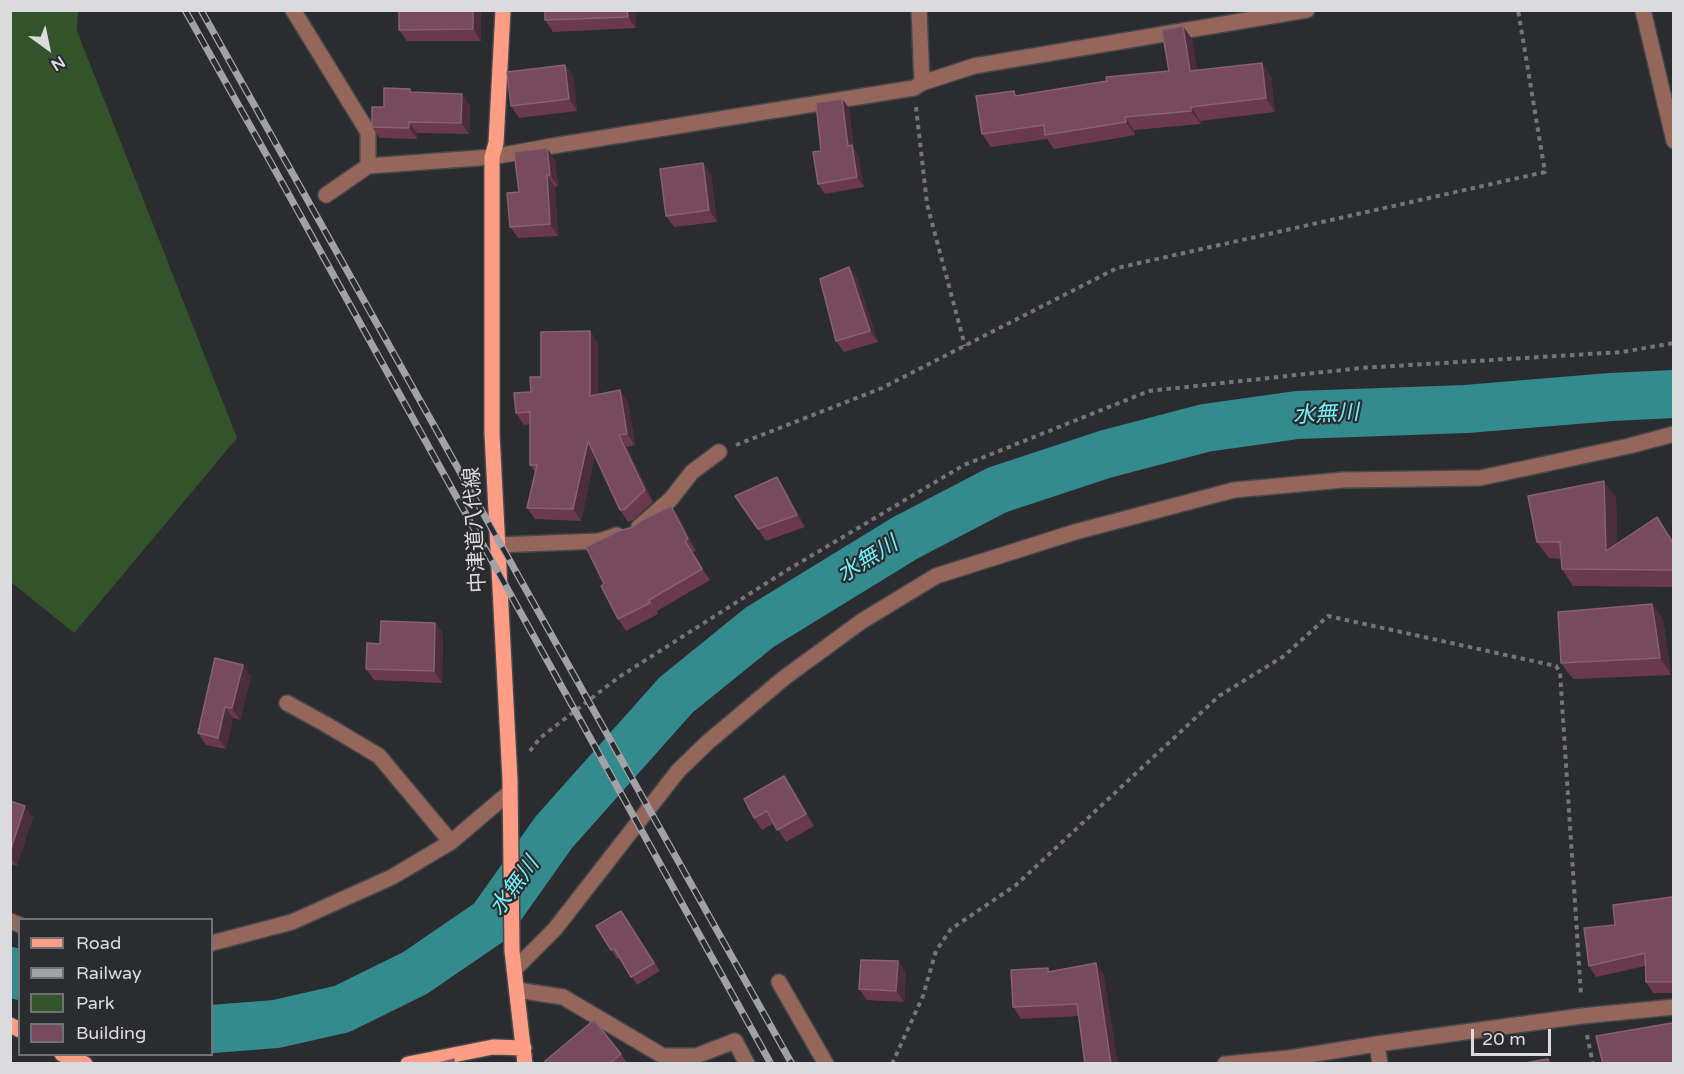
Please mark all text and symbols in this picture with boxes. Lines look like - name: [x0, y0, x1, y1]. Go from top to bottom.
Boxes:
- north arrow: [18, 18, 78, 78]
- text: N: [47, 51, 69, 75]
- water label: 水無川: [1292, 400, 1360, 430]
- street label: 中津道八代線: [460, 466, 492, 594]
- water label: 水無川: [833, 531, 903, 589]
- water label: 水無川: [485, 853, 545, 921]
- legend: [18, 918, 213, 1056]
- text: Road: [76, 932, 121, 954]
- text: Railway: [76, 962, 142, 984]
- text: Park: [76, 992, 114, 1014]
- scale bar: [1474, 1017, 1554, 1055]
- text: Building: [76, 1022, 146, 1044]
- text: 20 m: [1482, 1028, 1526, 1050]

